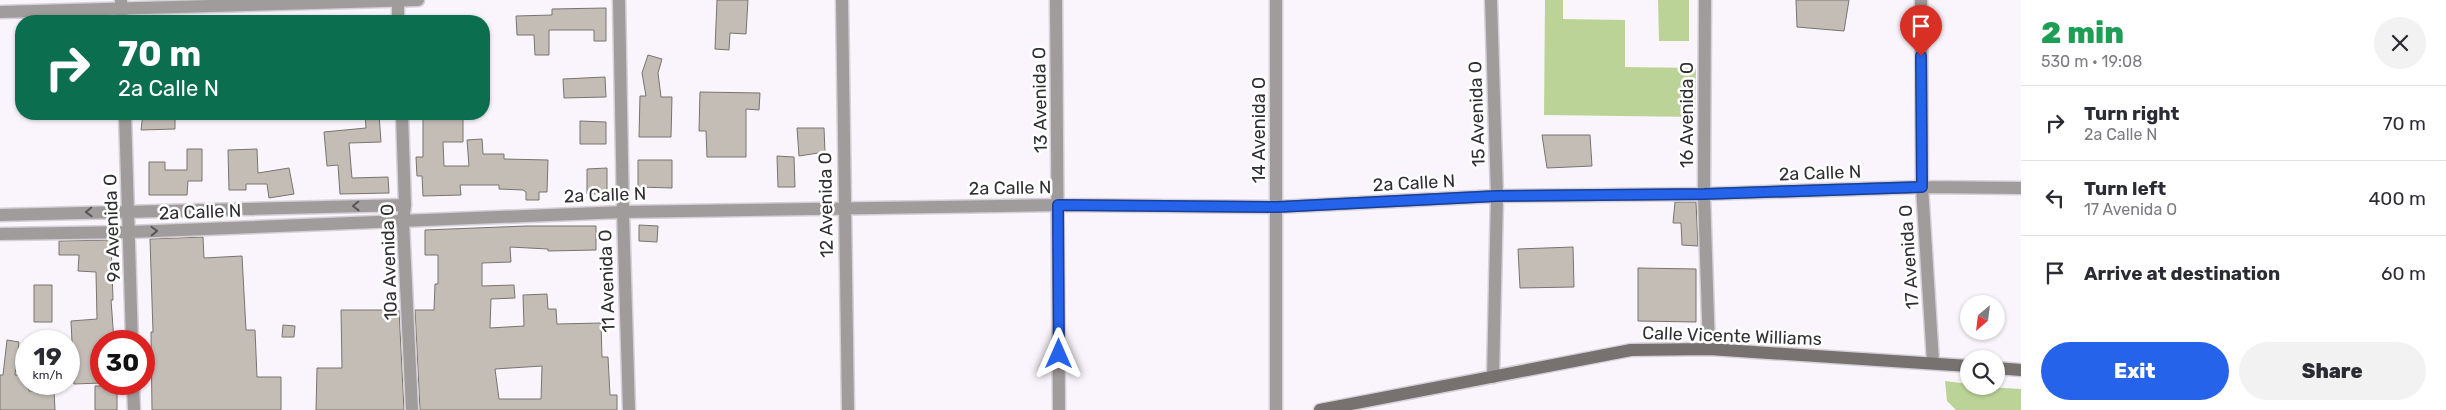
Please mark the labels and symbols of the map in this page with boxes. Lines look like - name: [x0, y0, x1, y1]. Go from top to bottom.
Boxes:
- pin: [1900, 5, 1942, 56]
- street label: 13 Avenida O: [1028, 47, 1052, 153]
- street label: 15 Avenida O: [1464, 61, 1490, 167]
- street label: 16 Avenida O: [1676, 62, 1698, 168]
- street label: 14 Avenida O: [1248, 77, 1270, 183]
- street label: 12 Avenida O: [814, 152, 838, 258]
- street label: 2a Calle N: [1778, 161, 1862, 185]
- street label: 2a Calle N: [1372, 170, 1456, 196]
- street label: 9a Avenida O: [99, 174, 125, 282]
- street label: 2a Calle N: [969, 176, 1051, 200]
- street label: 2a Calle N: [563, 183, 647, 207]
- street label: 2a Calle N: [158, 200, 242, 224]
- one-way arrow: [352, 201, 360, 211]
- street label: 10a Avenida O: [376, 203, 402, 321]
- street label: 17 Avenida O: [1894, 204, 1924, 310]
- one-way arrow: [85, 207, 93, 218]
- one-way arrow: [150, 226, 158, 237]
- street label: 11 Avenida O: [594, 229, 620, 333]
- north arrow: [1960, 295, 2005, 340]
- street label: Calle Vicente Williams: [1642, 322, 1822, 350]
- position arrow: [1032, 327, 1084, 379]
- speed limit sign: 30: [90, 330, 155, 395]

